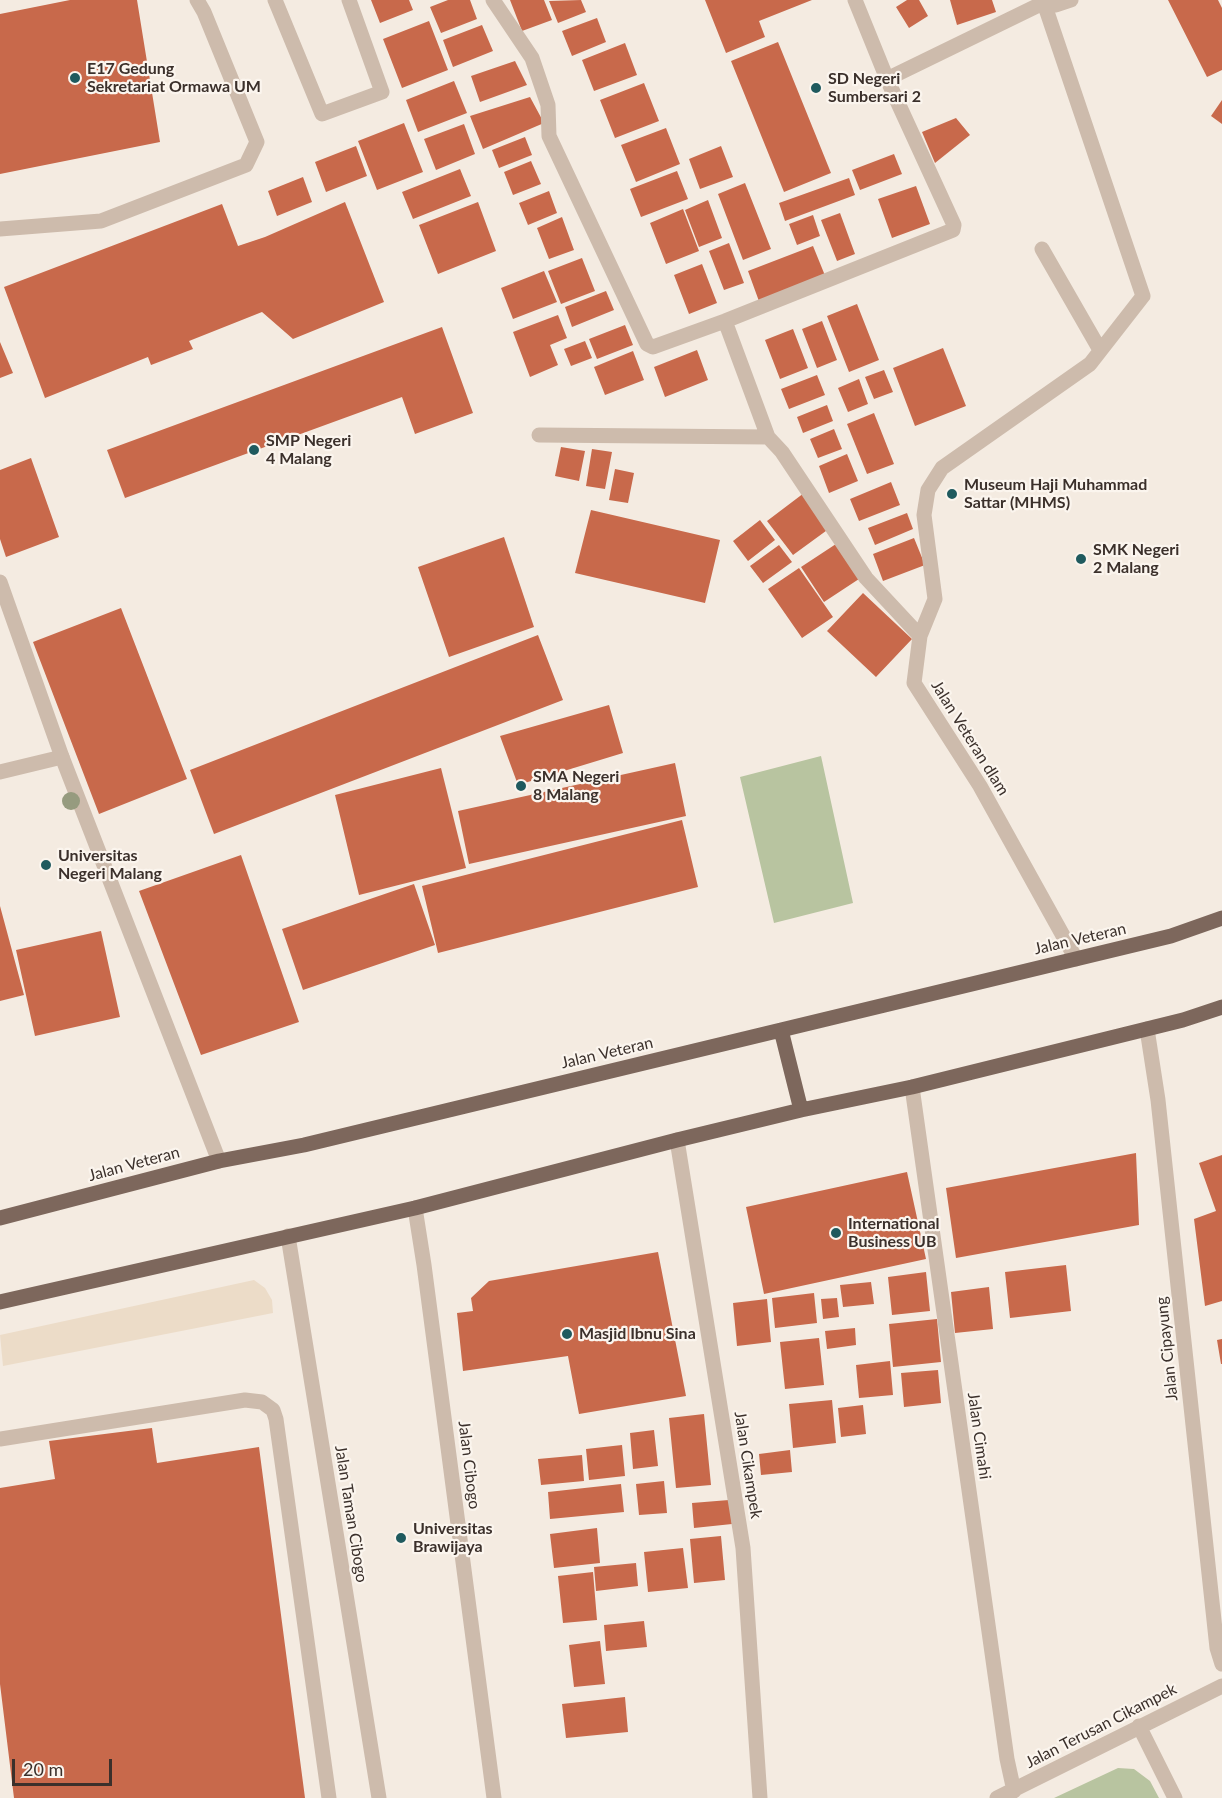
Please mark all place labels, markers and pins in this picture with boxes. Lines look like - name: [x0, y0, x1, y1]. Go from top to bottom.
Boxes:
- place label: E17 Gedung Sekretariat Ormawa UM: [87, 59, 261, 97]
- place label: SD Negeri Sumbersari 2: [828, 69, 921, 107]
- marker: E17 Gedung Sekretariat Ormawa UM: [68, 71, 82, 85]
- marker: SD Negeri Sumbersari 2: [809, 81, 823, 95]
- place label: SMP Negeri 4 Malang: [266, 431, 351, 469]
- marker: SMP Negeri 4 Malang: [247, 443, 261, 457]
- place label: Museum Haji Muhammad Sattar (MHMS): [964, 475, 1147, 513]
- marker: Museum Haji Muhammad Sattar (MHMS): [945, 487, 959, 501]
- place label: SMK Negeri 2 Malang: [1093, 540, 1179, 578]
- marker: SMK Negeri 2 Malang: [1074, 552, 1088, 566]
- place label: SMA Negeri 8 Malang: [533, 767, 619, 805]
- marker: SMA Negeri 8 Malang: [514, 779, 528, 793]
- place label: Universitas Negeri Malang: [58, 846, 162, 884]
- marker: Universitas Negeri Malang: [39, 858, 53, 872]
- place label: International Business UB: [848, 1214, 940, 1252]
- marker: International Business UB: [829, 1226, 843, 1240]
- place label: Masjid Ibnu Sina: [579, 1324, 696, 1344]
- marker: Masjid Ibnu Sina: [560, 1327, 574, 1341]
- place label: Universitas Brawijaya: [413, 1519, 493, 1557]
- marker: Universitas Brawijaya: [394, 1531, 408, 1545]

